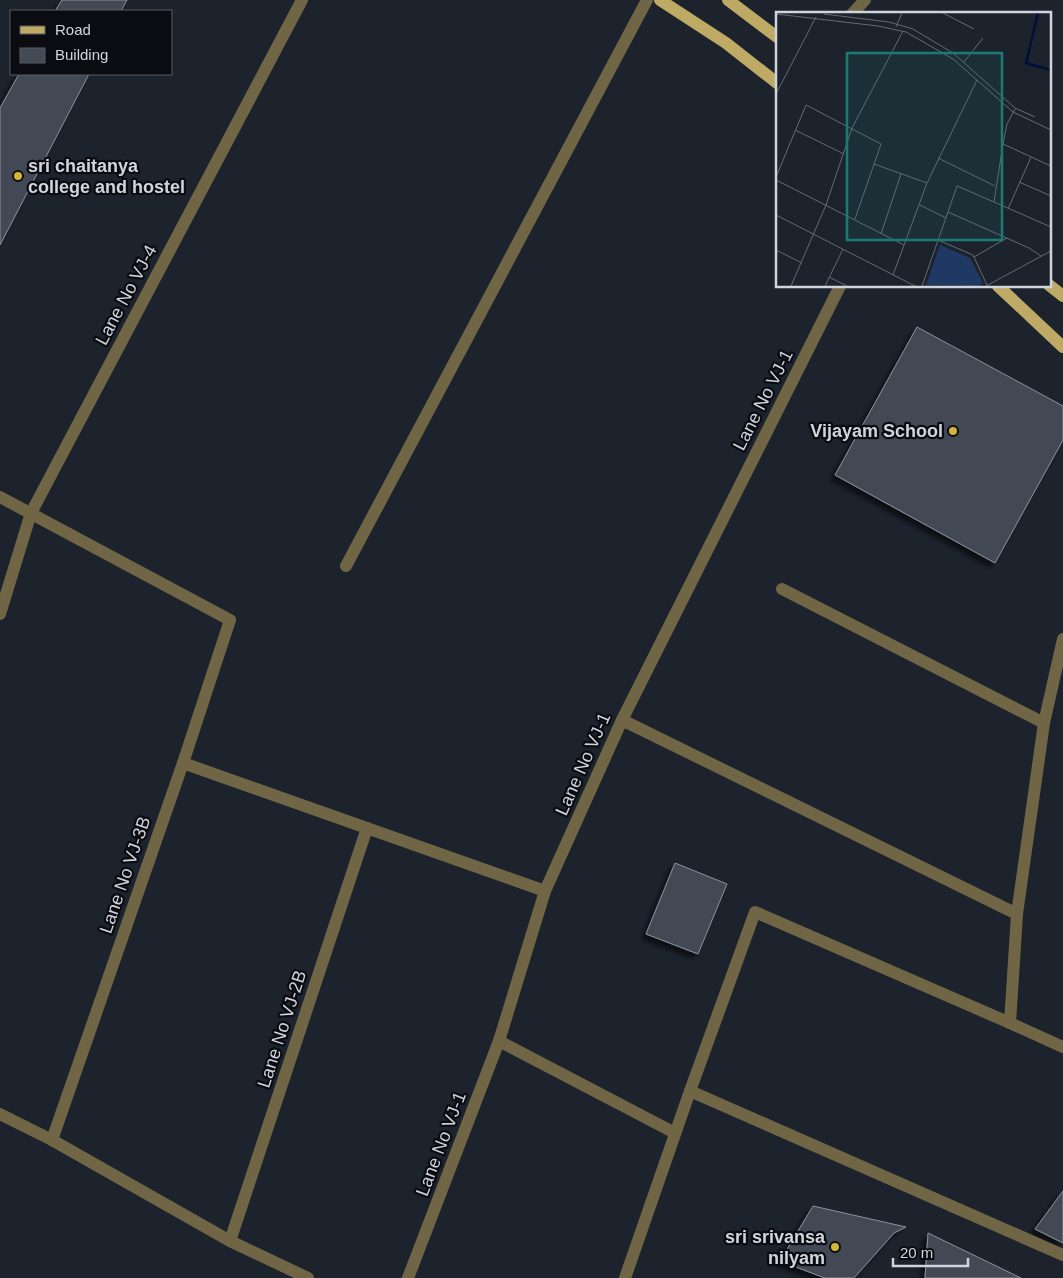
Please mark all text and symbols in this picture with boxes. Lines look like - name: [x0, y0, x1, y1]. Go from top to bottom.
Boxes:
- legend: [10, 10, 172, 75]
- inset map: [776, 12, 1050, 288]
- text: Road: [55, 21, 91, 38]
- text: Building: [55, 46, 108, 63]
- place label: sri chaitanya college and hostel: [28, 156, 185, 197]
- marker: sri chaitanya college and hostel: [12, 170, 24, 182]
- street label: Lane No VJ-4: [91, 242, 161, 348]
- street label: Lane No VJ-1: [729, 346, 797, 454]
- place label: Vijayam School: [810, 421, 943, 441]
- marker: Vijayam School: [947, 425, 959, 437]
- street label: Lane No VJ-1: [551, 710, 615, 818]
- street label: Lane No VJ-3B: [96, 814, 154, 936]
- street label: Lane No VJ-2B: [254, 968, 310, 1090]
- street label: Lane No VJ-1: [412, 1089, 470, 1199]
- place label: sri srivansa nilyam: [725, 1227, 826, 1268]
- scale bar: [893, 1236, 968, 1268]
- marker: sri srivansa nilyam: [829, 1241, 841, 1253]
- text: 20 m: [900, 1244, 933, 1261]

